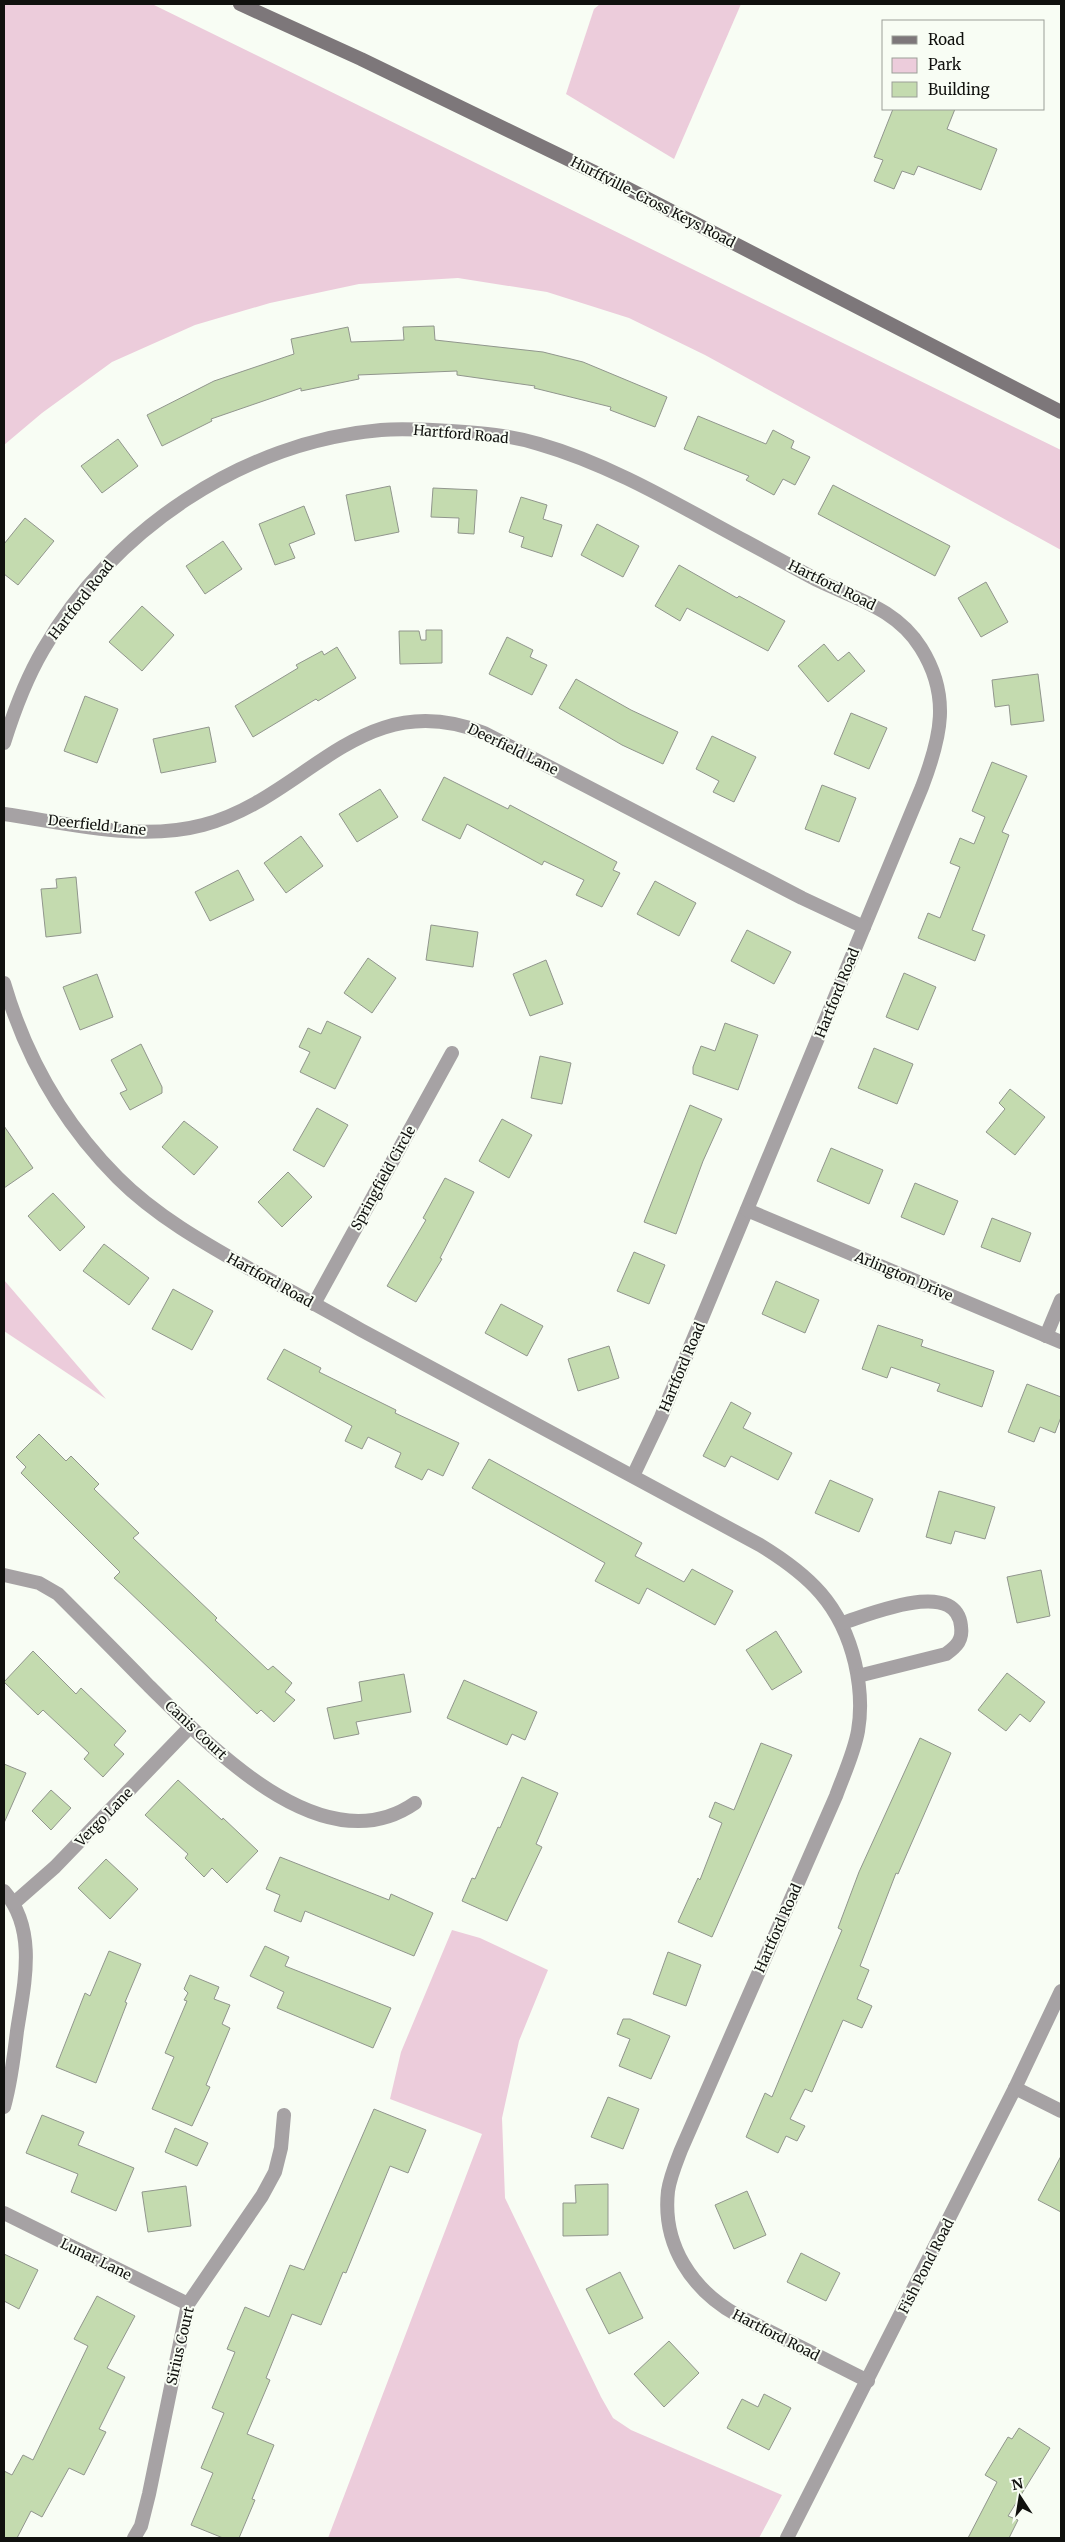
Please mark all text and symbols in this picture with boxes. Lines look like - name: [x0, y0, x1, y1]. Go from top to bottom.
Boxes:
- legend: [882, 20, 1045, 110]
- text: Road: [928, 30, 964, 49]
- text: Park: [928, 55, 962, 74]
- text: Building: [928, 80, 990, 99]
- street label: Hurffville-Cross Keys Road: [568, 153, 739, 252]
- street label: Hartford Road: [413, 421, 510, 447]
- street label: Hartford Road: [45, 556, 118, 643]
- street label: Hartford Road: [785, 556, 879, 614]
- street label: Deerfield Lane: [465, 719, 561, 779]
- street label: Deerfield Lane: [47, 811, 147, 839]
- street label: Hartford Road: [811, 945, 863, 1041]
- street label: Springfield Circle: [347, 1123, 419, 1233]
- street label: Arlington Drive: [851, 1247, 956, 1305]
- street label: Hartford Road: [224, 1249, 317, 1311]
- street label: Hartford Road: [655, 1319, 709, 1414]
- street label: Canis Court: [161, 1697, 231, 1764]
- street label: Vergo Lane: [71, 1784, 136, 1851]
- street label: Hartford Road: [750, 1880, 806, 1975]
- street label: Fish Pond Road: [894, 2215, 958, 2316]
- street label: Lunar Lane: [58, 2234, 134, 2284]
- street label: Sirius Court: [162, 2305, 198, 2387]
- street label: Hartford Road: [729, 2305, 823, 2365]
- north arrow: [995, 2472, 1045, 2522]
- text: N: [1010, 2474, 1025, 2494]

